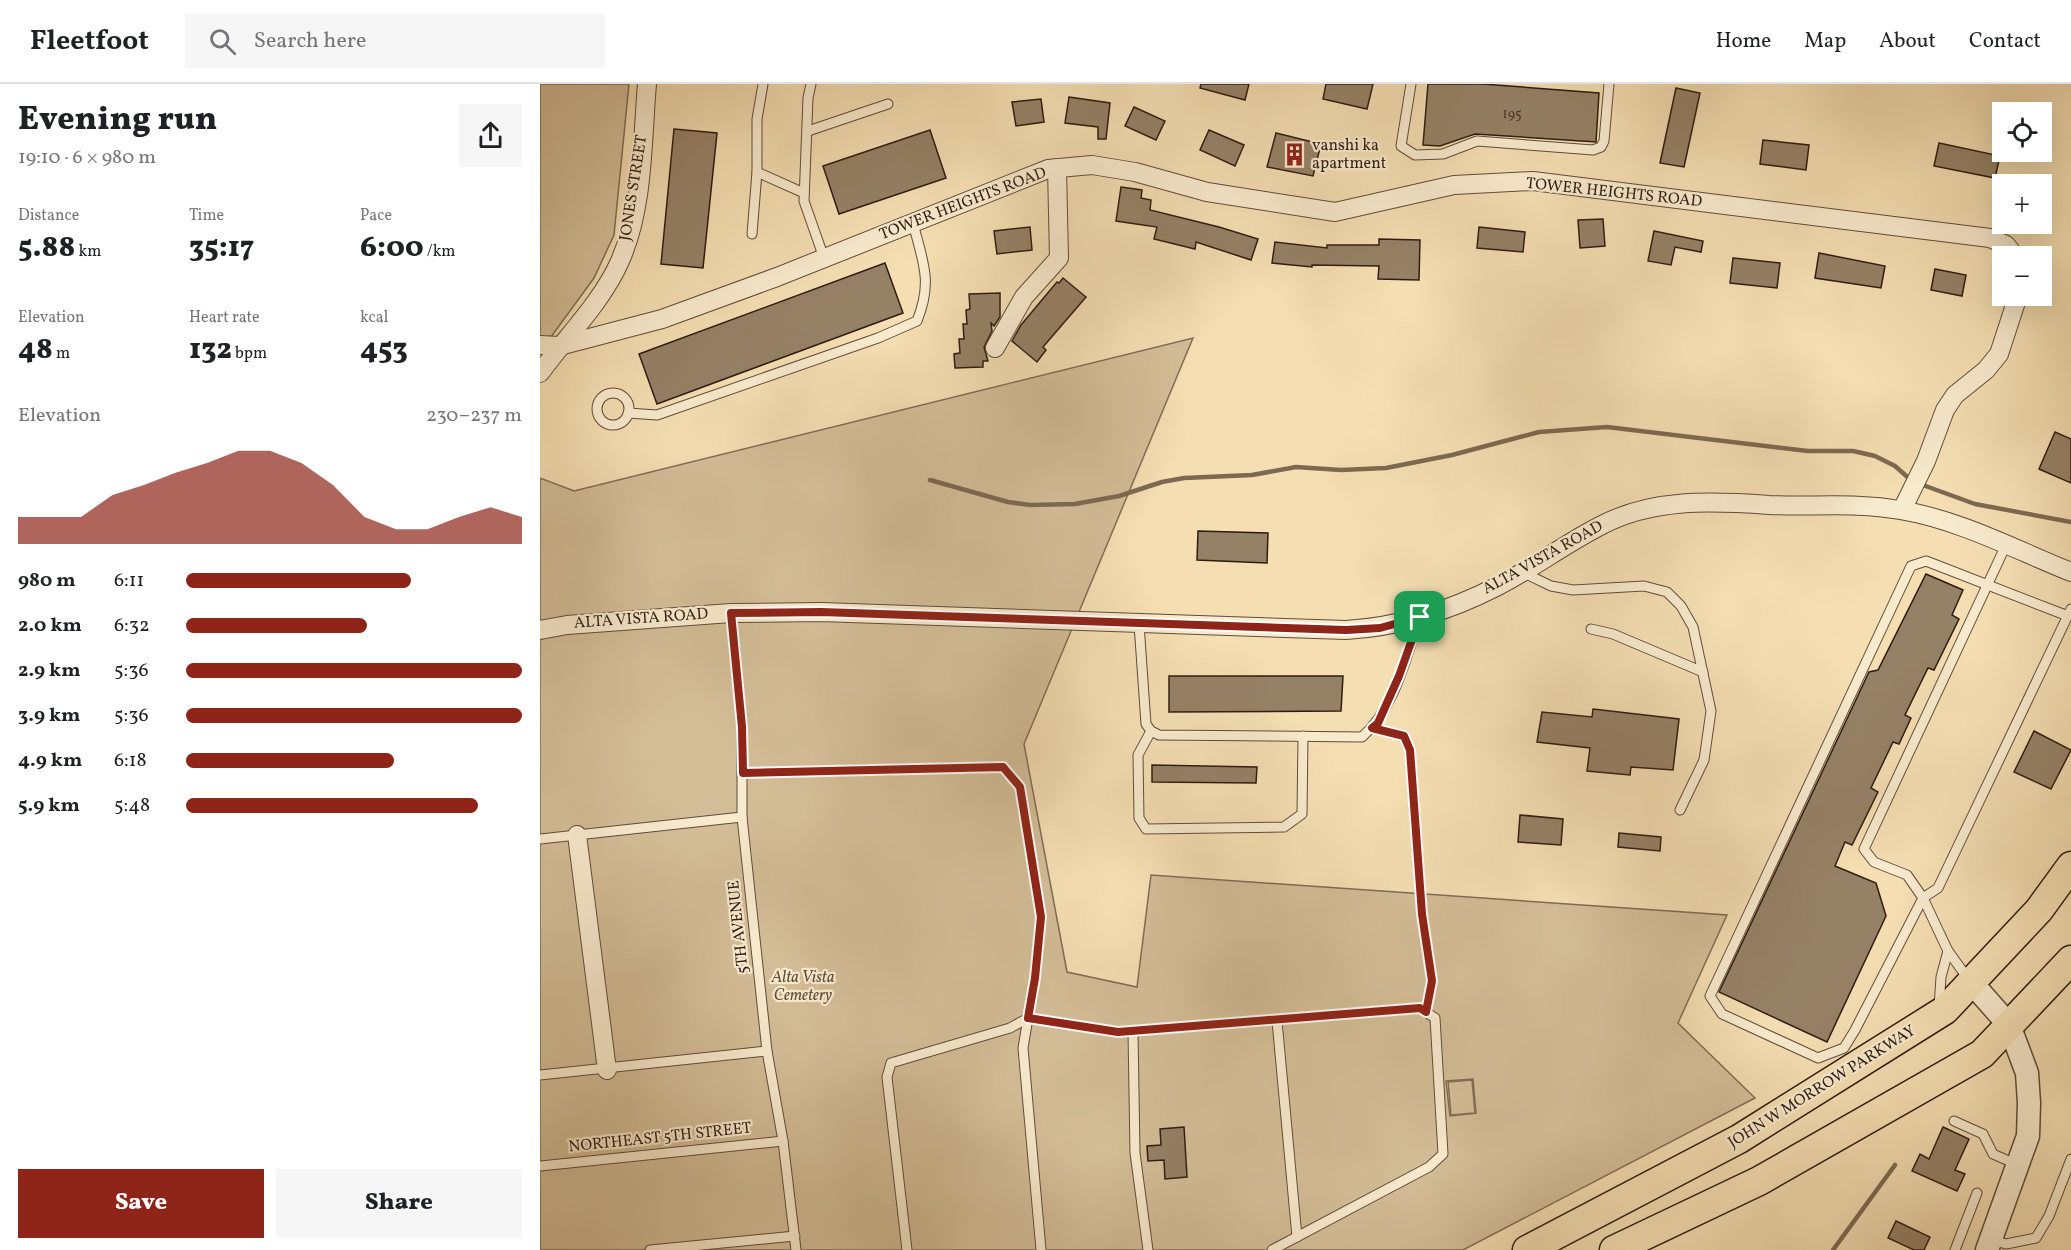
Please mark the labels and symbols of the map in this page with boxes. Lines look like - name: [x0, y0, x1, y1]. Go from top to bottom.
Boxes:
- house number: 195: [1502, 105, 1522, 124]
- street label: JONES STREET: [615, 134, 653, 242]
- place label: vanshi ka apartment: [1312, 135, 1387, 175]
- building icon: vanshi ka apartment: [1281, 142, 1307, 168]
- street label: TOWER HEIGHTS ROAD: [876, 162, 1050, 246]
- street label: TOWER HEIGHTS ROAD: [1525, 173, 1704, 213]
- street label: ALTA VISTA ROAD: [1479, 516, 1607, 600]
- pin: [1394, 591, 1445, 642]
- street label: ALTA VISTA ROAD: [573, 603, 709, 635]
- street label: 5TH AVENUE: [723, 879, 755, 975]
- park label: Alta Vista Cemetery: [771, 967, 835, 1007]
- street label: JOHN W MORROW PARKWAY: [1724, 1020, 1920, 1154]
- street label: NORTHEAST 5TH STREET: [568, 1117, 752, 1159]

